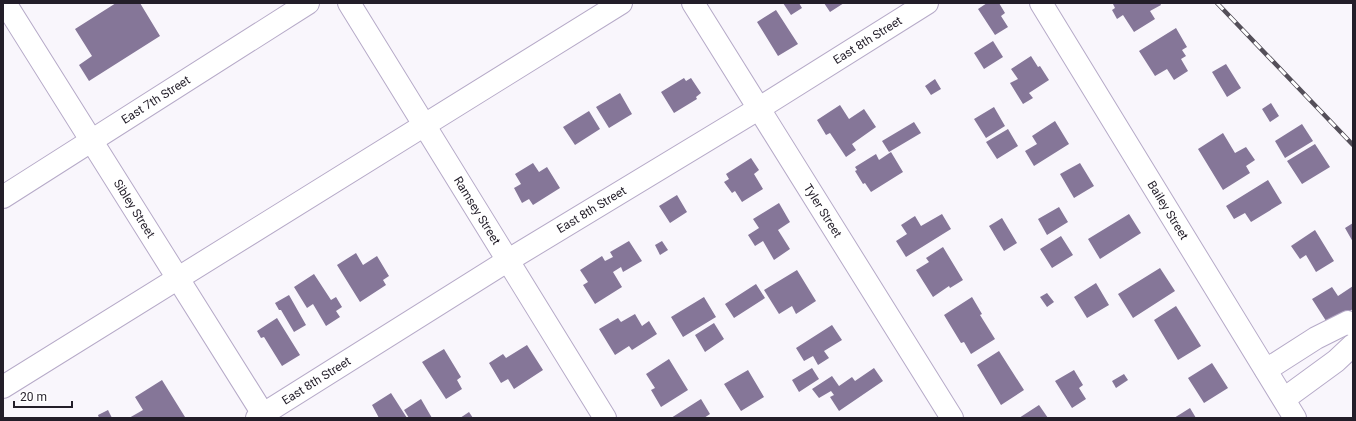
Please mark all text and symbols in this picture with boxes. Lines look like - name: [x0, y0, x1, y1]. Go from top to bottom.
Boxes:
- street label: East 8th Street: [831, 13, 905, 67]
- street label: East 7th Street: [119, 73, 193, 127]
- street label: Ramsey Street: [451, 174, 503, 247]
- street label: Sibley Street: [111, 177, 158, 241]
- street label: Bailey Street: [1145, 178, 1191, 242]
- street label: Tyler Street: [801, 181, 845, 240]
- street label: East 8th Street: [554, 183, 629, 236]
- street label: East 8th Street: [279, 354, 353, 408]
- scale bar: [14, 383, 72, 409]
- text: 20 m: [20, 390, 47, 404]

